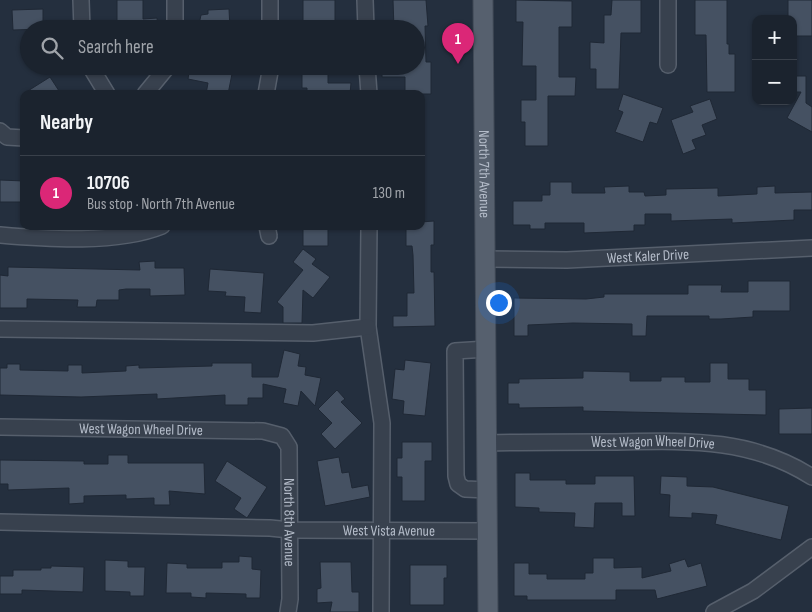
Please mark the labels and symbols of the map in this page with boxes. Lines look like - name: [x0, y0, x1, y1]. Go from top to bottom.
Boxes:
- pin: 1: [442, 23, 474, 64]
- street label: North 7th Avenue: [475, 130, 494, 218]
- street label: West Kaler Drive: [606, 245, 689, 268]
- your location: [486, 290, 512, 316]
- street label: West Wagon Wheel Drive: [79, 419, 203, 440]
- street label: West Wagon Wheel Drive: [591, 432, 716, 453]
- street label: North 8th Avenue: [280, 478, 299, 567]
- street label: West Vista Avenue: [343, 521, 435, 540]

